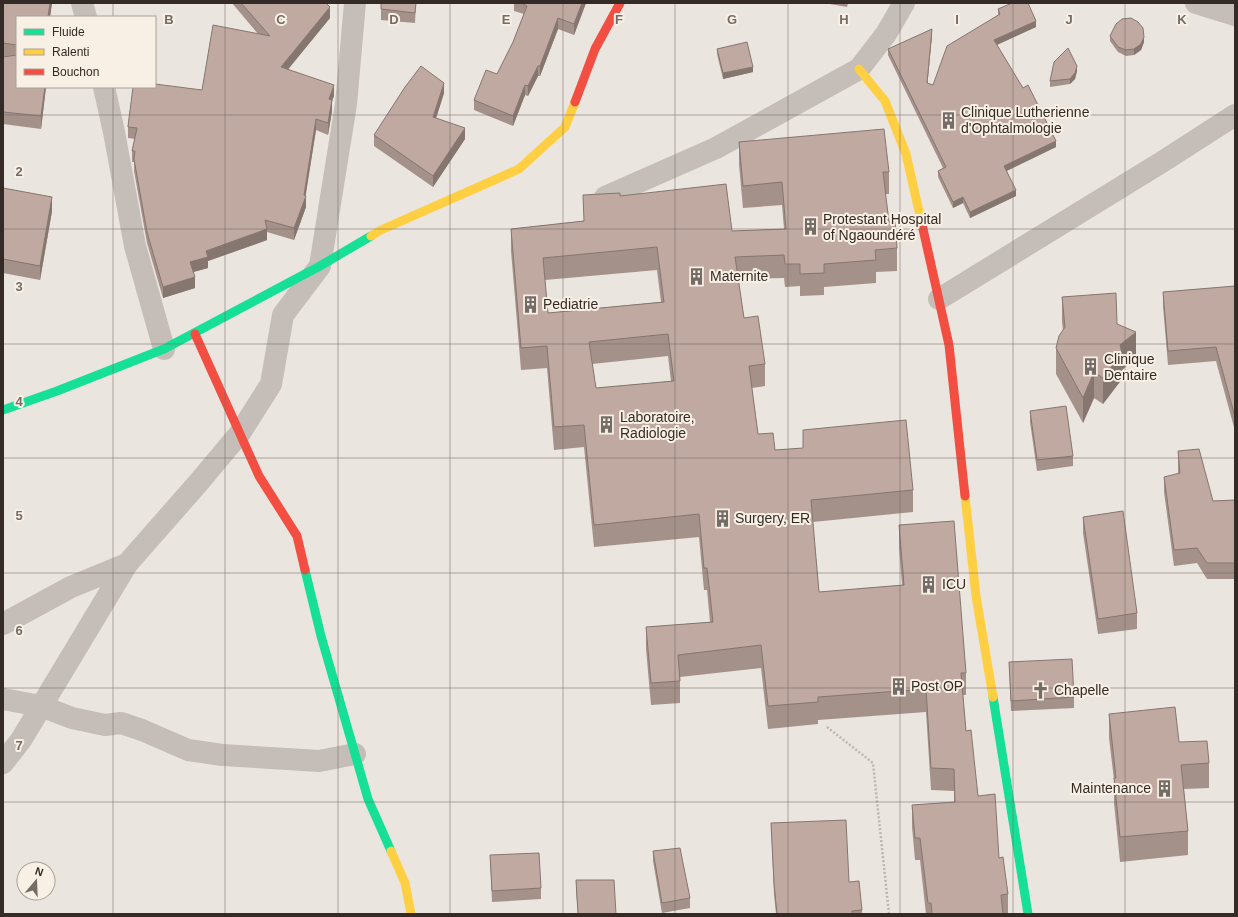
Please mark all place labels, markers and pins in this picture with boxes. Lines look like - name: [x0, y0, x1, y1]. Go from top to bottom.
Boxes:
- place label: Clinique Lutherienne d'Ophtalmologie: [961, 104, 1090, 136]
- building icon: Clinique Lutherienne d'Ophtalmologie: [938, 110, 958, 130]
- place label: Protestant Hospital of Ngaoundéré: [823, 211, 941, 243]
- building icon: Protestant Hospital of Ngaoundéré: [800, 217, 820, 237]
- building icon: Maternite: [687, 266, 707, 286]
- place label: Maternite: [710, 268, 769, 284]
- building icon: Pediatrie: [520, 294, 540, 314]
- place label: Pediatrie: [543, 296, 598, 312]
- place label: Clinique Dentaire: [1104, 351, 1157, 383]
- building icon: Clinique Dentaire: [1081, 357, 1101, 377]
- place label: Laboratoire, Radiologie: [620, 409, 695, 441]
- building icon: Laboratoire, Radiologie: [597, 415, 617, 435]
- building icon: Surgery, ER: [712, 508, 732, 528]
- place label: Surgery, ER: [735, 510, 810, 526]
- building icon: ICU: [919, 574, 939, 594]
- place label: ICU: [942, 576, 966, 592]
- building icon: Post OP: [888, 676, 908, 696]
- place label: Post OP: [911, 678, 963, 694]
- church icon: Chapelle: [1031, 680, 1051, 700]
- place label: Chapelle: [1054, 682, 1109, 698]
- building icon: Maintenance: [1154, 778, 1174, 798]
- place label: Maintenance: [1071, 780, 1151, 796]

